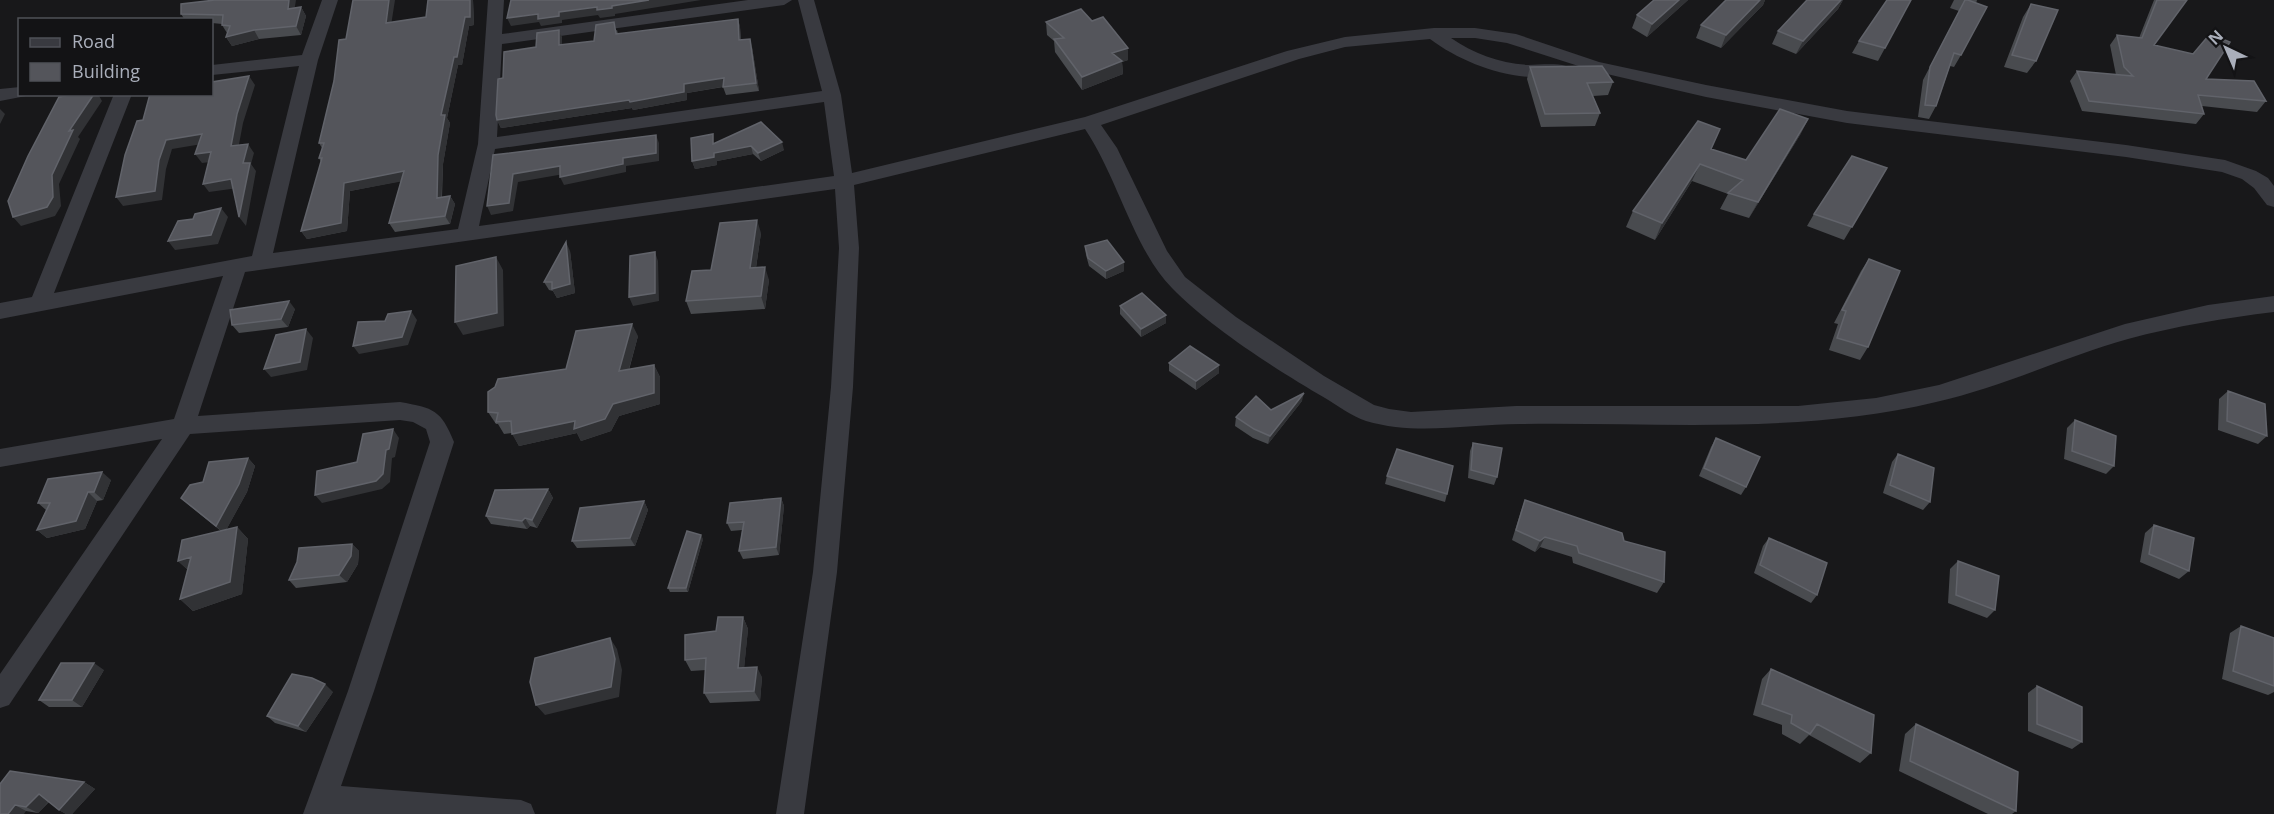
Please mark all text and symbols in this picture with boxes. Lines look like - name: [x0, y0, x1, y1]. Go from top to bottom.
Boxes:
- legend: [18, 18, 213, 96]
- north arrow: [2196, 18, 2256, 78]
- text: N: [2203, 25, 2228, 50]
- text: Road: [72, 29, 115, 53]
- text: Building: [72, 59, 140, 83]

